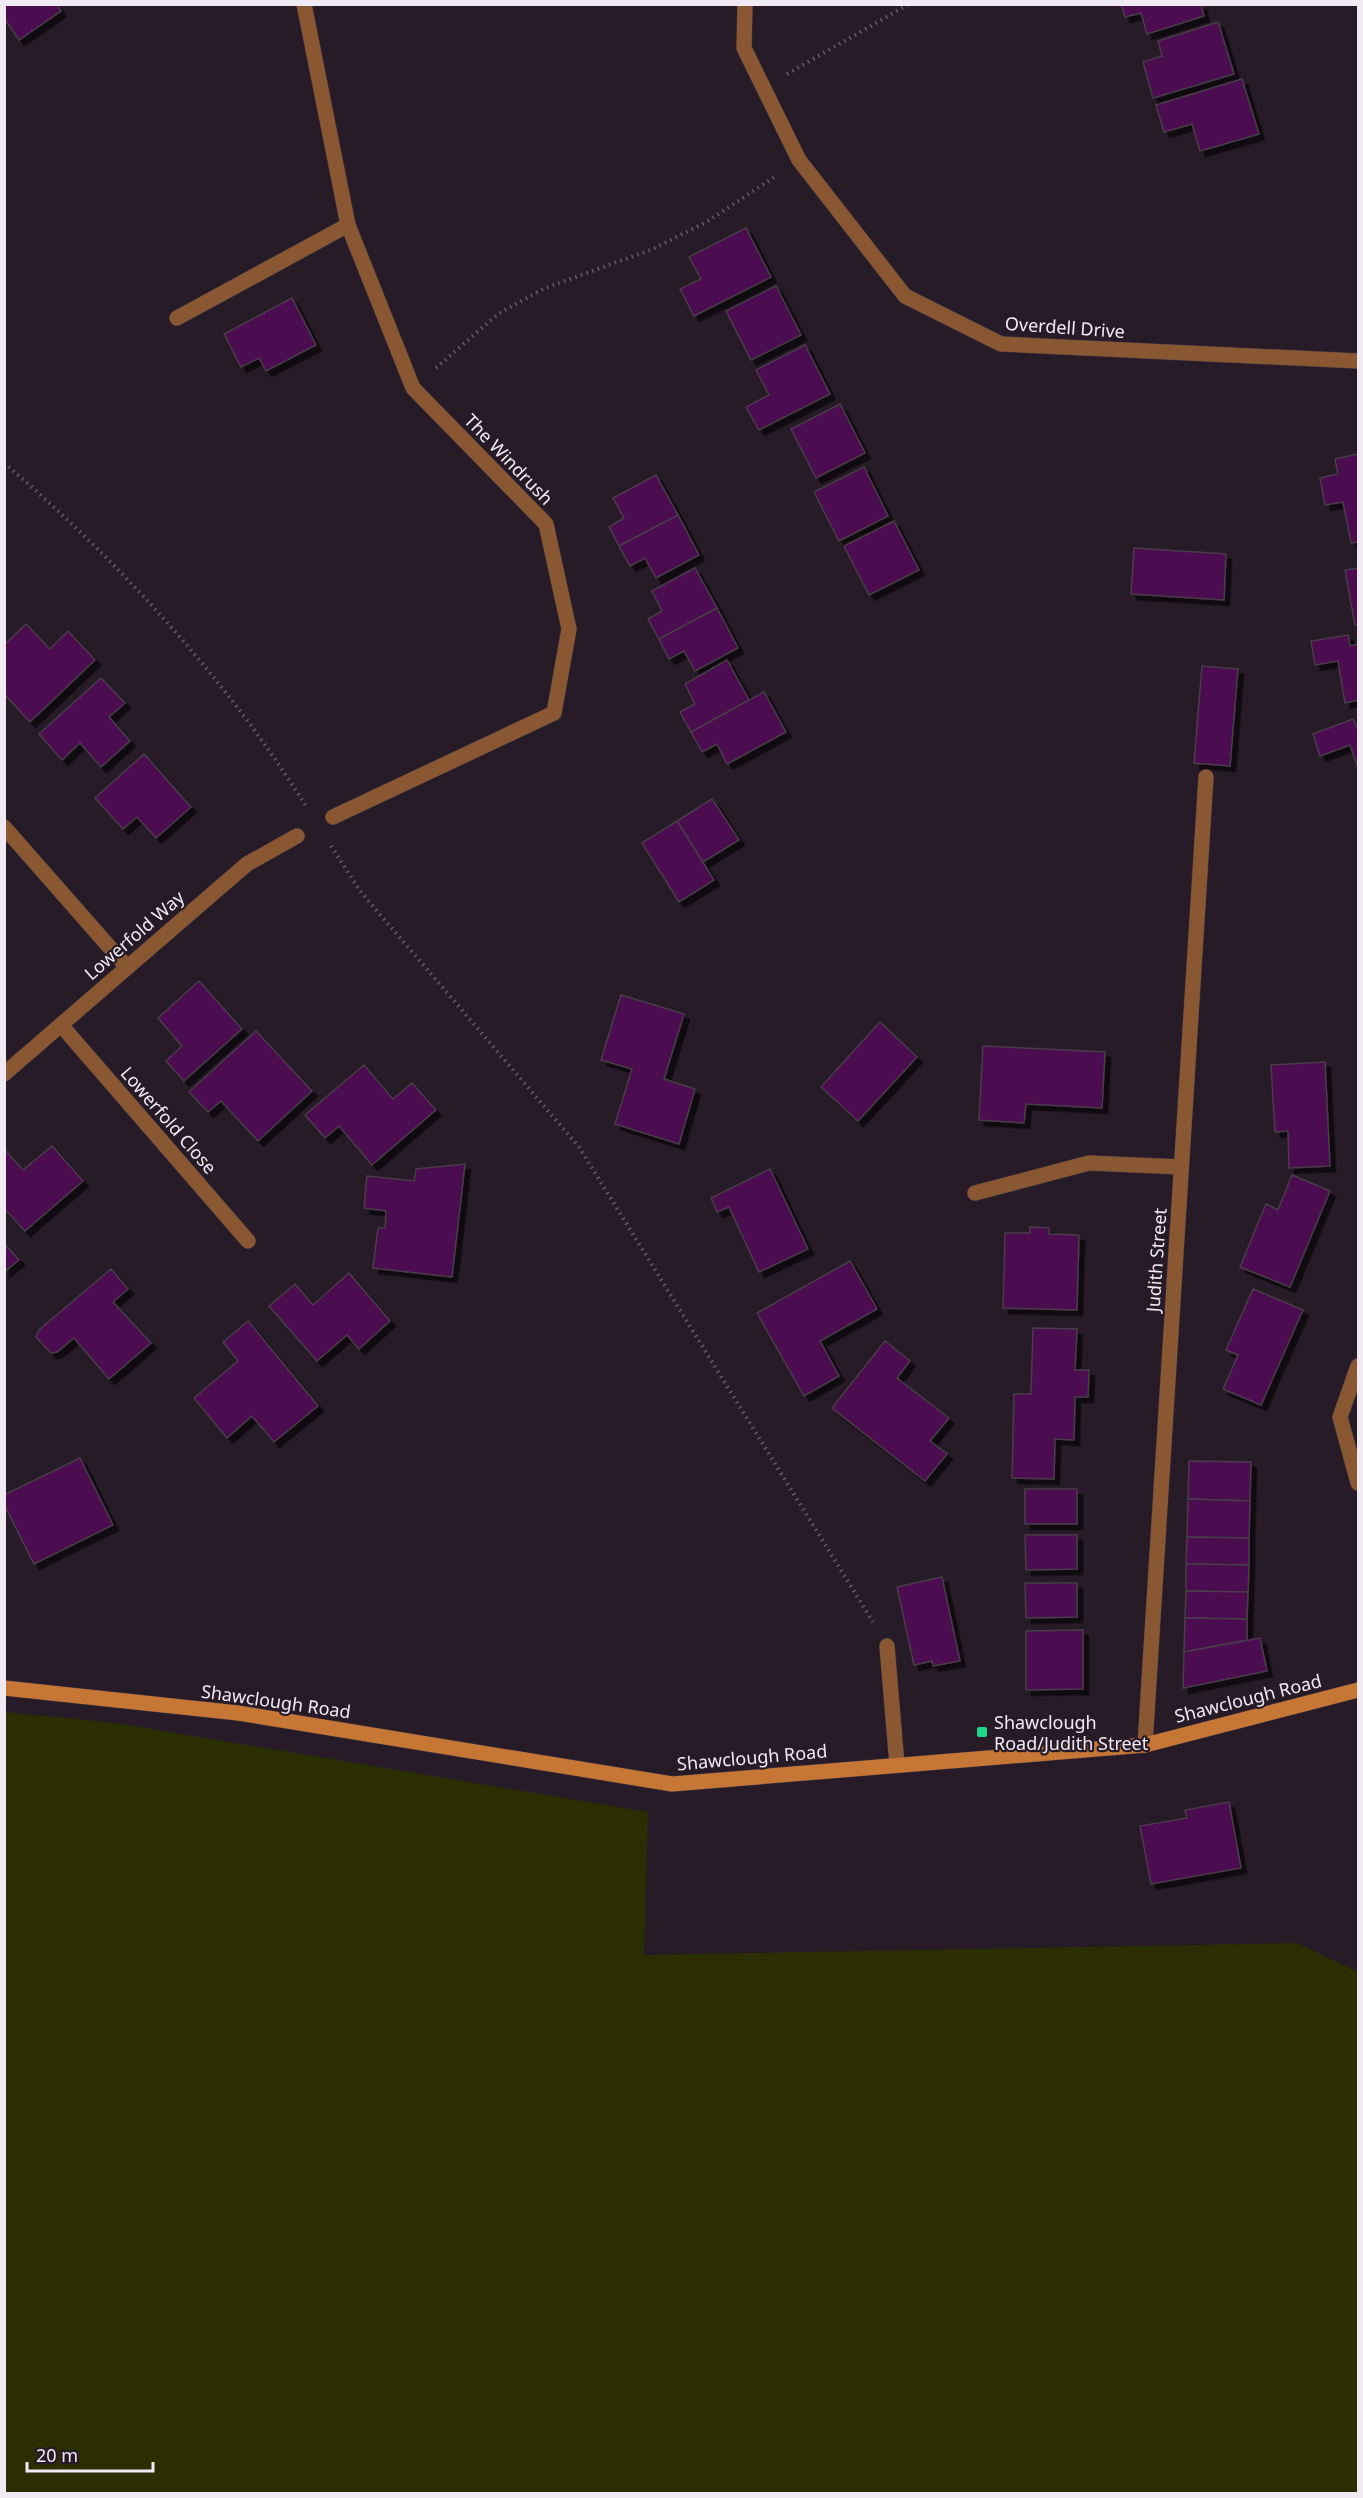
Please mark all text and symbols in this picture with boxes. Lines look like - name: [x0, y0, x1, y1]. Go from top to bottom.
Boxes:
- street label: Overdell Drive: [1004, 311, 1126, 343]
- street label: The Windrush: [459, 408, 559, 510]
- street label: Lowerfold Way: [79, 884, 190, 985]
- street label: Lowerfold Close: [116, 1061, 222, 1179]
- street label: Judith Street: [1140, 1207, 1172, 1315]
- street label: Shawclough Road: [1172, 1668, 1324, 1728]
- street label: Shawclough Road: [200, 1679, 352, 1723]
- place label: Shawclough Road/Judith Street: [994, 1710, 1149, 1755]
- marker: Shawclough Road/Judith Street: [975, 1725, 989, 1739]
- street label: Shawclough Road: [676, 1738, 828, 1776]
- scale bar: [27, 2435, 153, 2473]
- text: 20 m: [36, 2443, 78, 2467]

